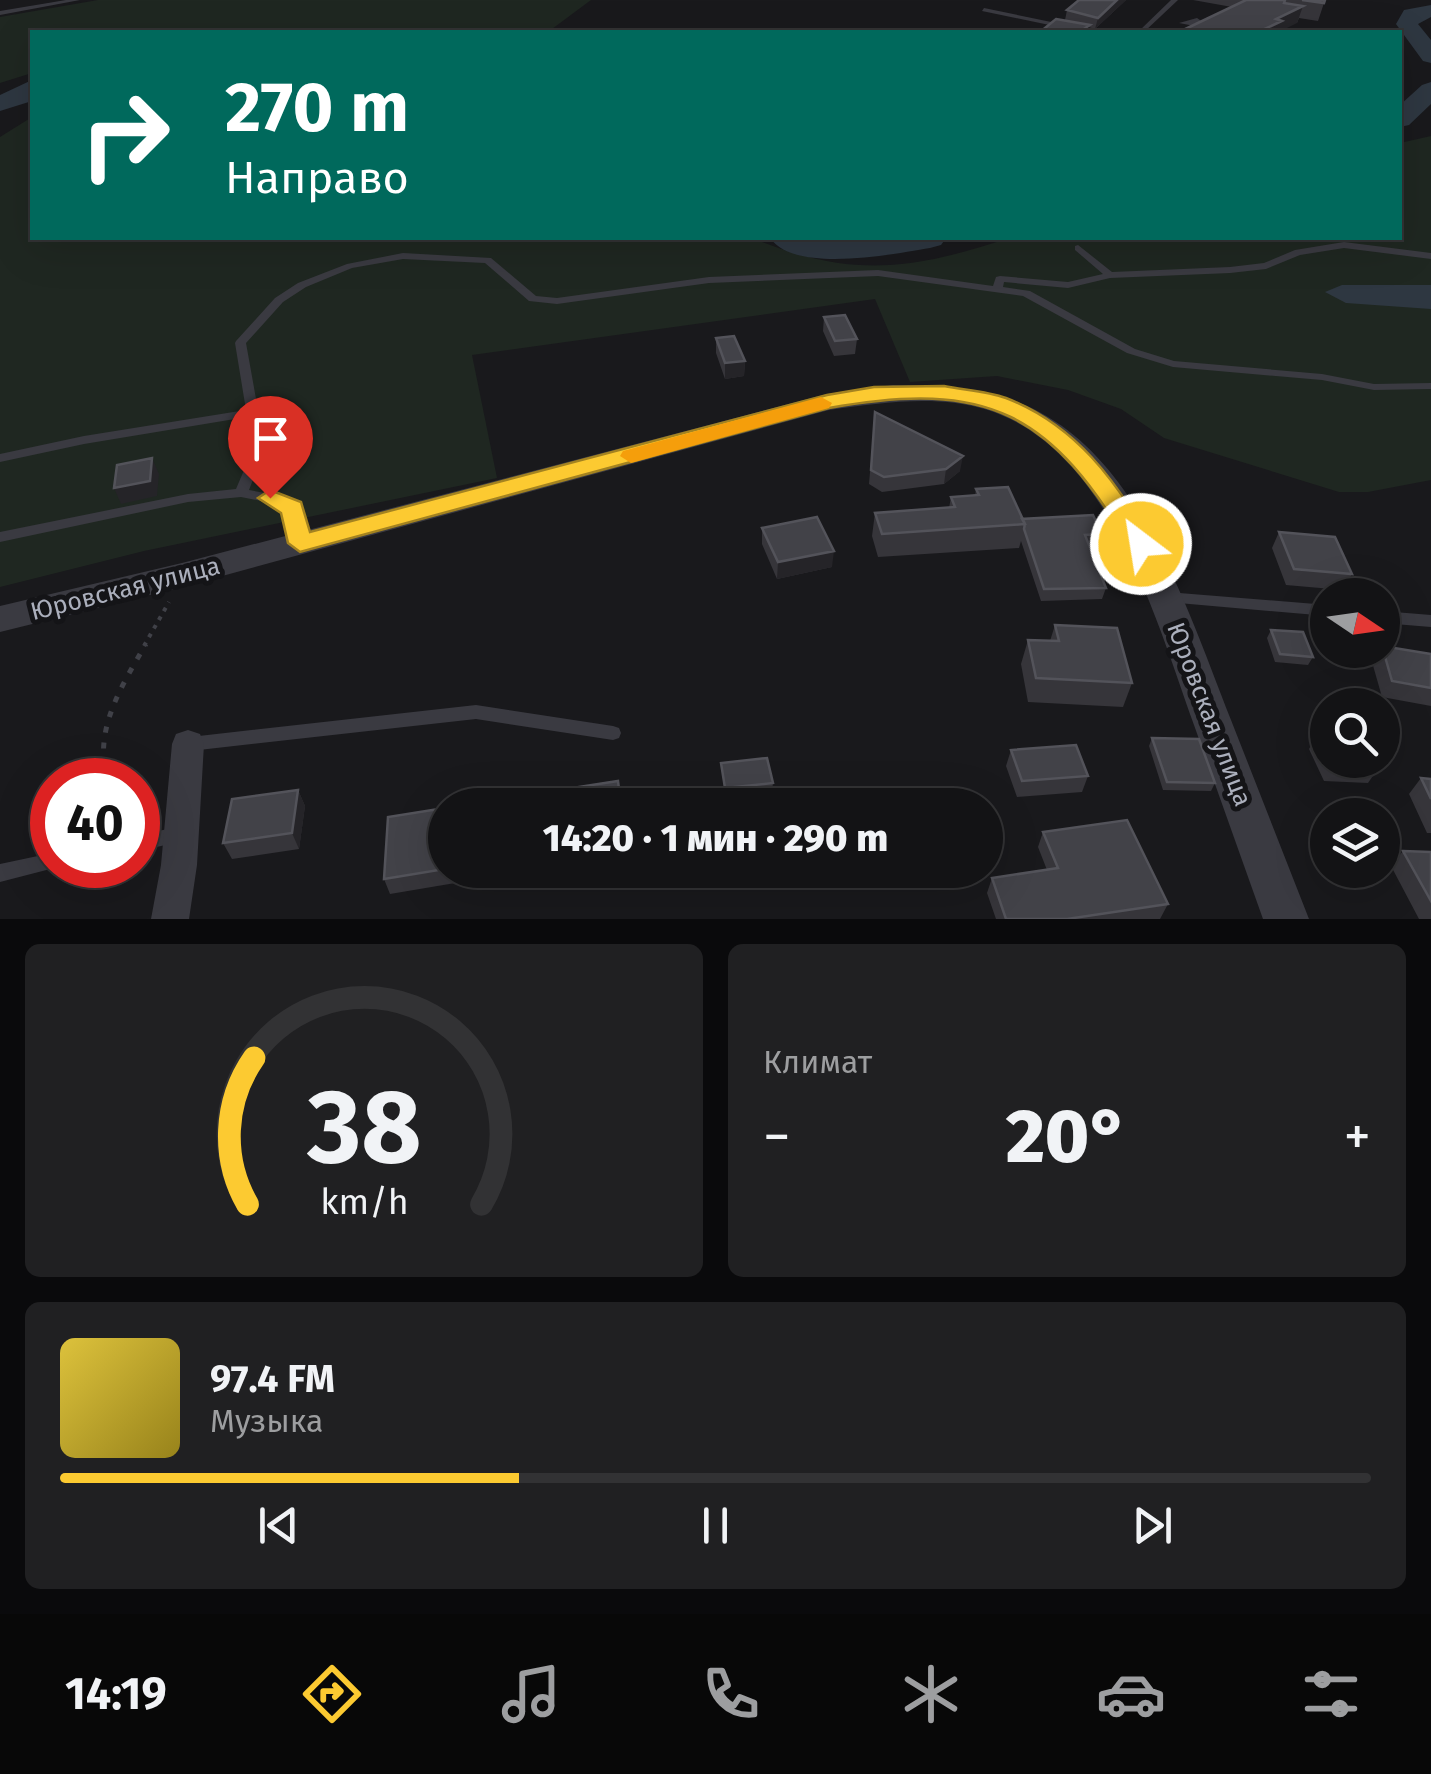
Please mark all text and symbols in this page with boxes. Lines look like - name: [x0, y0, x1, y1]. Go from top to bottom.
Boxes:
- text: 270 m: [225, 66, 409, 150]
- icon: right: [60, 70, 190, 200]
- text: Направо: [225, 151, 409, 205]
- pin: [228, 396, 313, 499]
- icon: arrive: [243, 411, 298, 466]
- position arrow: [1089, 492, 1193, 596]
- street label: Юровская улица: [27, 551, 223, 627]
- north arrow: [1310, 578, 1400, 668]
- map controls: [1310, 578, 1400, 888]
- street label: Юровская улица: [1160, 618, 1258, 810]
- button: search: [1310, 688, 1400, 778]
- speed limit sign: 40: [30, 758, 160, 888]
- button: layers: [1310, 798, 1400, 888]
- text: 14:20 · 1 мин · 290 m: [543, 815, 888, 861]
- text: Климат: [763, 1043, 872, 1081]
- text: 38: [306, 1065, 421, 1190]
- text: 20°: [1006, 1092, 1128, 1182]
- text: −: [763, 1104, 791, 1170]
- text: +: [1344, 1104, 1371, 1170]
- text: km/h: [320, 1181, 408, 1223]
- text: 97.4 FM: [210, 1356, 335, 1402]
- text: Музыка: [210, 1402, 323, 1440]
- icon: previous: [251, 1498, 306, 1553]
- icon: pause: [688, 1498, 743, 1553]
- icon: next: [1125, 1498, 1180, 1553]
- icon: directions: [297, 1659, 367, 1729]
- icon: music: [496, 1659, 566, 1729]
- icon: phone: [696, 1659, 766, 1729]
- icon: climate: [896, 1659, 966, 1729]
- icon: car: [1096, 1659, 1166, 1729]
- icon: filters: [1296, 1659, 1366, 1729]
- text: 14:19: [65, 1667, 167, 1721]

